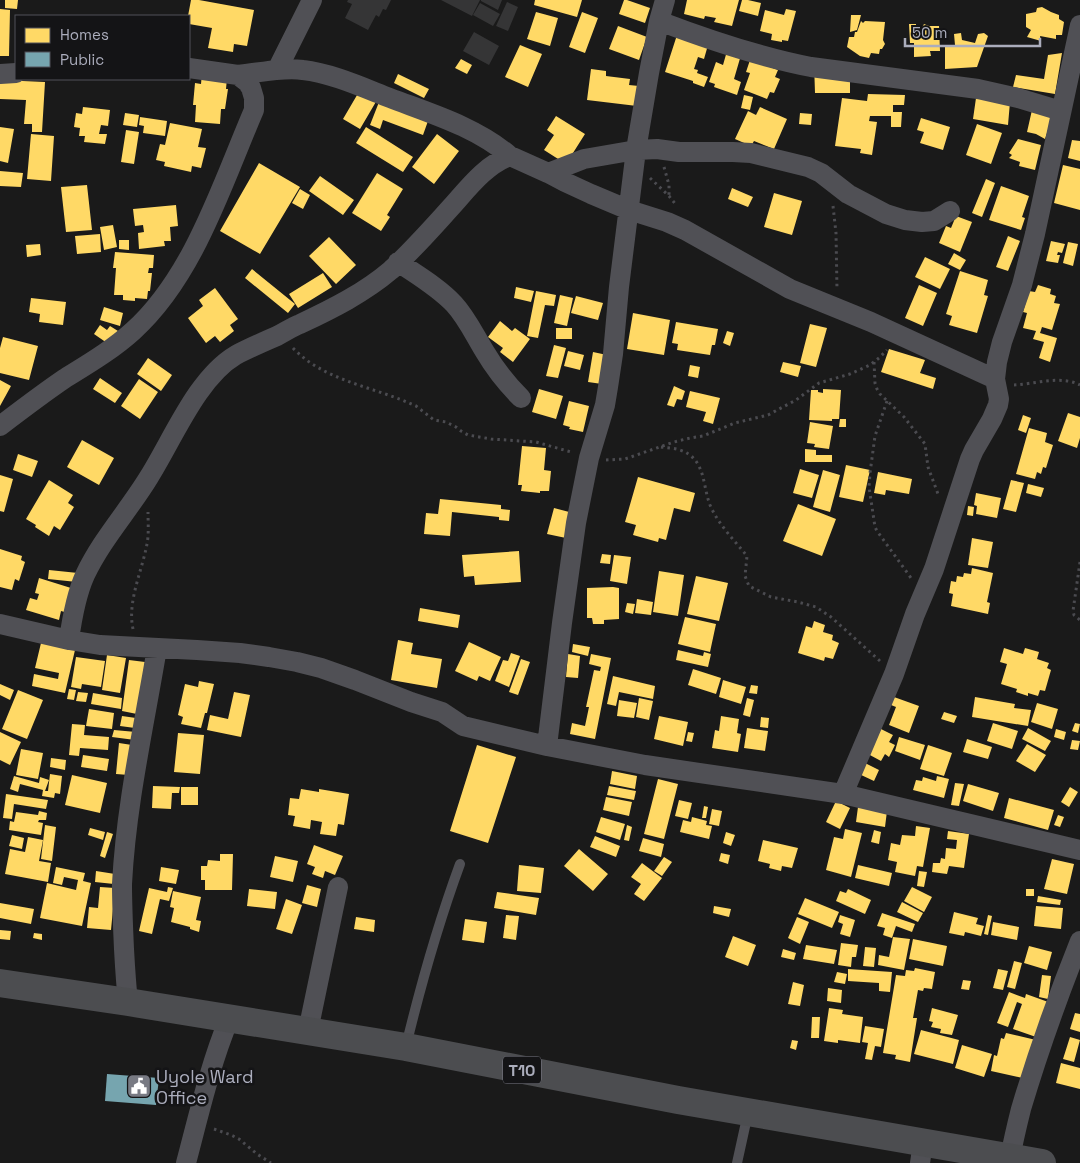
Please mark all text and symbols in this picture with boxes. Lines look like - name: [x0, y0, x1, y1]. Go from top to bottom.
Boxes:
- legend: [15, 15, 190, 80]
- scale bar: [905, 15, 1040, 47]
- text: 50 m: [912, 23, 947, 42]
- text: Homes: [60, 25, 109, 44]
- text: Public: [60, 50, 104, 69]
- road number: T10: [503, 1056, 541, 1084]
- place label: Uyole Ward Office: [156, 1065, 254, 1109]
- public building icon: Uyole Ward Office: [126, 1073, 152, 1099]

